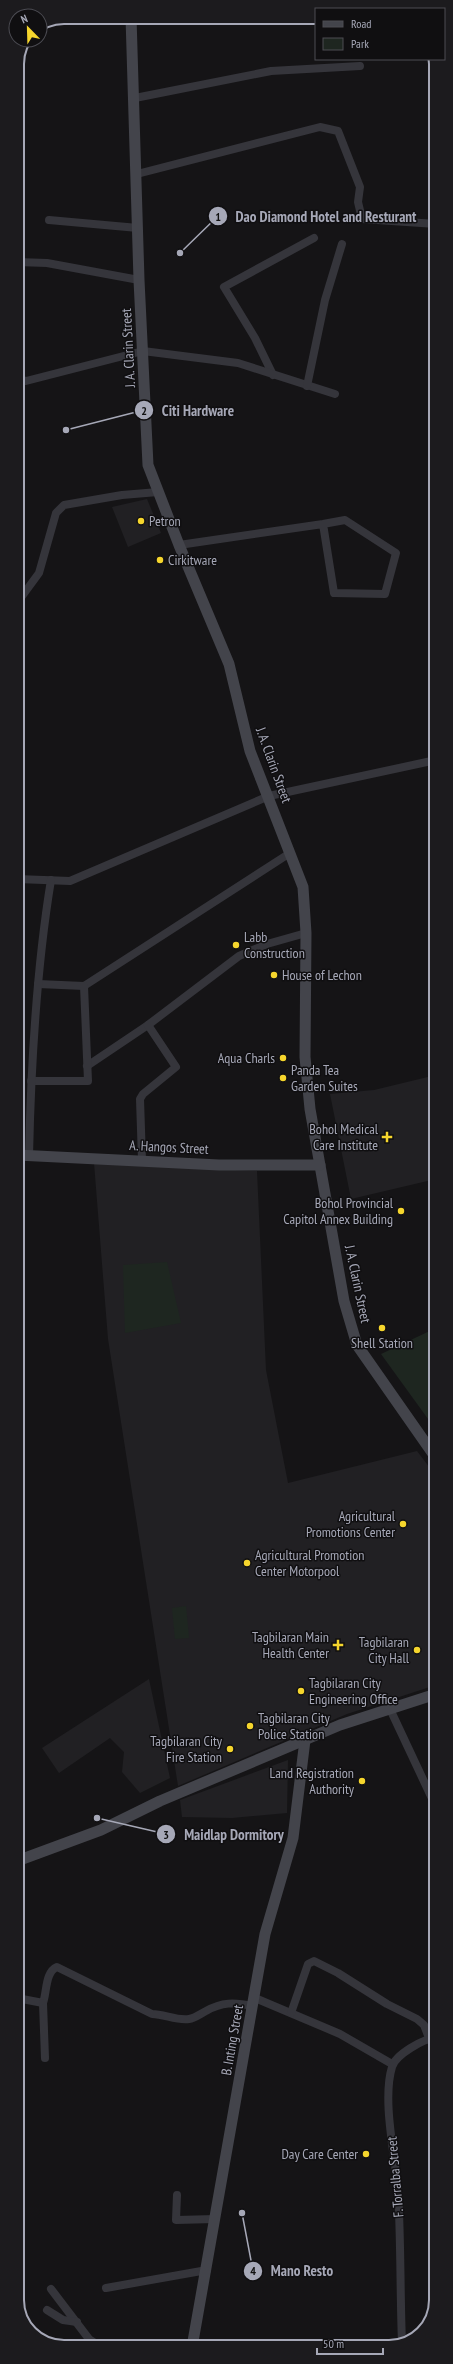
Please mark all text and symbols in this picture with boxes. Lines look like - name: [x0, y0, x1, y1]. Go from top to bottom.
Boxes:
- north arrow: [8, 8, 48, 48]
- legend: [315, 8, 445, 60]
- text: N: [19, 11, 30, 26]
- text: Road: [351, 16, 371, 31]
- text: Park: [351, 36, 369, 51]
- callout: Dao Diamond Hotel and Resturant: [208, 203, 425, 230]
- text: Dao Diamond Hotel and Resturant: [236, 207, 417, 226]
- text: 1: [215, 209, 221, 224]
- street label: J. A. Clarin Street: [117, 308, 139, 389]
- callout: Citi Hardware: [134, 397, 242, 424]
- text: Citi Hardware: [162, 401, 234, 420]
- text: 2: [141, 403, 147, 418]
- place label: Petron: [149, 512, 181, 530]
- marker: Petron: [136, 516, 146, 526]
- place label: Cirkitware: [168, 551, 217, 569]
- marker: Cirkitware: [155, 555, 165, 565]
- street label: J. A. Clarin Street: [252, 724, 296, 805]
- place label: Labb Construction: [244, 928, 305, 962]
- marker: Labb Construction: [231, 940, 241, 950]
- place label: House of Lechon: [282, 966, 362, 984]
- marker: House of Lechon: [269, 970, 279, 980]
- place label: Aqua Charls: [218, 1049, 275, 1067]
- marker: Aqua Charls: [278, 1053, 288, 1063]
- place label: Panda Tea Garden Suites: [291, 1061, 358, 1095]
- marker: Panda Tea Garden Suites: [278, 1073, 288, 1083]
- place label: Bohol Medical Care Institute: [309, 1120, 379, 1154]
- marker: Bohol Medical Care Institute: [381, 1131, 393, 1143]
- street label: A. Hangos Street: [129, 1136, 209, 1158]
- place label: Bohol Provincial Capitol Annex Building: [283, 1194, 394, 1228]
- marker: Bohol Provincial Capitol Annex Building: [396, 1206, 406, 1216]
- street label: J. A. Clarin Street: [341, 1242, 375, 1325]
- marker: Shell Station: [377, 1323, 387, 1333]
- place label: Shell Station: [351, 1334, 413, 1352]
- place label: Agricultural Promotions Center: [306, 1507, 396, 1541]
- marker: Agricultural Promotions Center: [398, 1519, 408, 1529]
- place label: Agricultural Promotion Center Motorpool: [255, 1546, 364, 1580]
- marker: Agricultural Promotion Center Motorpool: [242, 1558, 252, 1568]
- place label: Tagbilaran Main Health Center: [252, 1628, 329, 1662]
- place label: Tagbilaran City Hall: [359, 1633, 410, 1667]
- marker: Tagbilaran Main Health Center: [332, 1639, 344, 1651]
- marker: Tagbilaran City Hall: [412, 1645, 422, 1655]
- place label: Tagbilaran City Engineering Office: [309, 1674, 398, 1708]
- marker: Tagbilaran City Engineering Office: [296, 1686, 306, 1696]
- place label: Tagbilaran City Police Station: [258, 1709, 330, 1743]
- marker: Tagbilaran City Police Station: [245, 1721, 255, 1731]
- place label: Tagbilaran City Fire Station: [150, 1732, 223, 1766]
- marker: Tagbilaran City Fire Station: [225, 1744, 235, 1754]
- place label: Land Registration Authority: [270, 1764, 355, 1798]
- marker: Land Registration Authority: [357, 1776, 367, 1786]
- callout: Maidlap Dormitory: [156, 1821, 292, 1848]
- text: Maidlap Dormitory: [184, 1825, 285, 1844]
- text: 3: [163, 1827, 169, 1842]
- street label: B. Inting Street: [217, 2003, 247, 2077]
- street label: F. Torralba Street: [382, 2136, 407, 2218]
- place label: Day Care Center: [282, 2145, 358, 2163]
- marker: Day Care Center: [361, 2149, 371, 2159]
- callout: Mano Resto: [243, 2258, 341, 2285]
- text: Mano Resto: [271, 2261, 333, 2280]
- text: 4: [250, 2263, 256, 2278]
- scale bar: [317, 2330, 383, 2356]
- text: 50 m: [323, 2336, 344, 2351]

